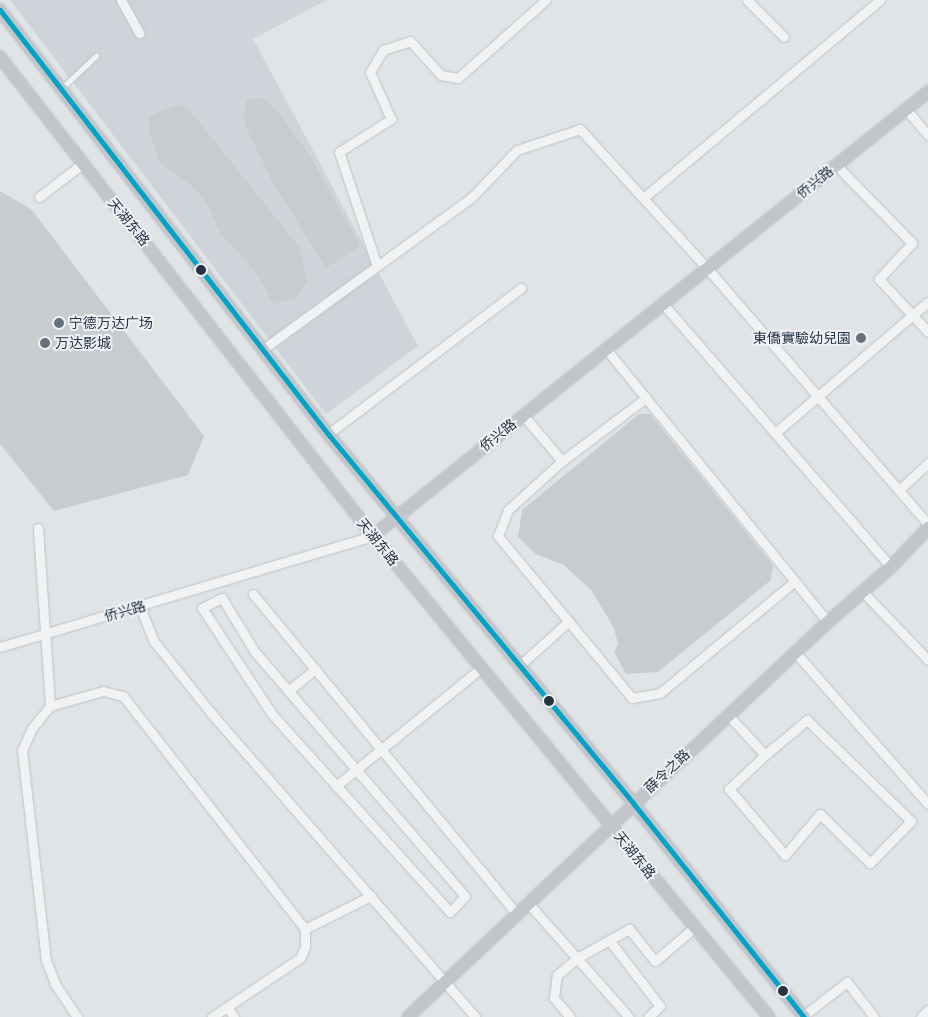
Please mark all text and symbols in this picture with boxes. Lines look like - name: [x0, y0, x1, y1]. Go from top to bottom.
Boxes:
- street label: 侨兴路: [793, 162, 837, 202]
- street label: 天湖东路: [105, 195, 153, 249]
- unlabelled marker: [196, 265, 206, 275]
- place label: 宁德万达广场: [69, 315, 153, 331]
- marker: 宁德万达广场: [53, 317, 65, 329]
- place label: 東僑實驗幼兒園: [753, 330, 851, 346]
- marker: 東僑實驗幼兒園: [855, 332, 867, 344]
- place label: 万达影城: [55, 335, 111, 351]
- marker: 万达影城: [39, 337, 51, 349]
- street label: 侨兴路: [476, 415, 520, 455]
- street label: 天湖东路: [354, 515, 402, 569]
- street label: 侨兴路: [102, 597, 148, 625]
- unlabelled marker: [544, 696, 554, 706]
- street label: 薛令之路: [641, 746, 693, 796]
- street label: 天湖东路: [611, 828, 659, 882]
- unlabelled marker: [778, 986, 788, 996]

